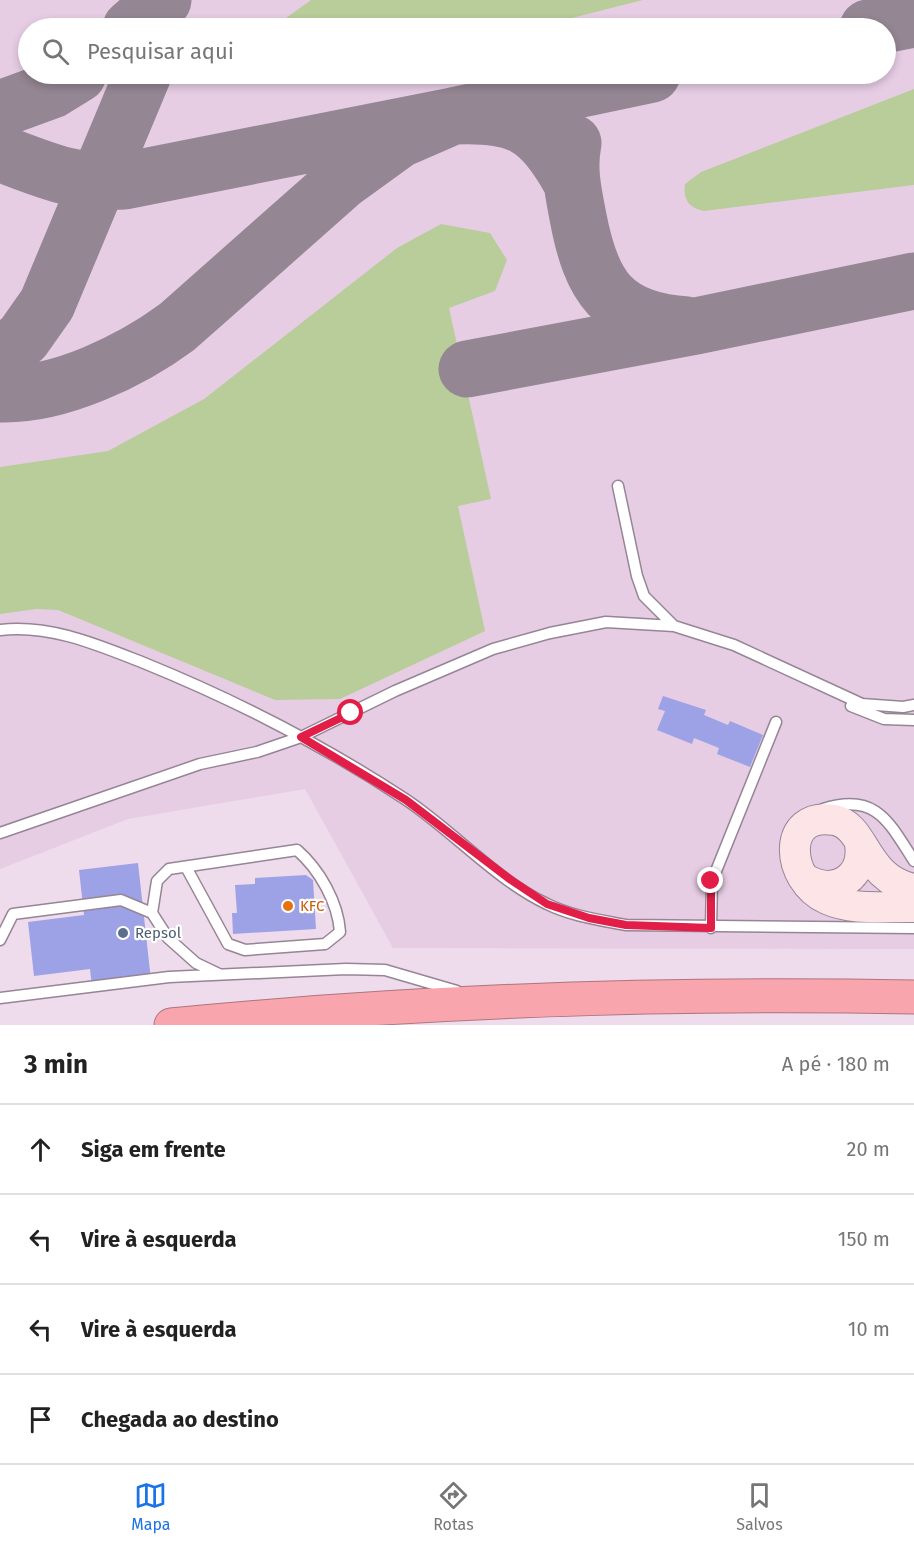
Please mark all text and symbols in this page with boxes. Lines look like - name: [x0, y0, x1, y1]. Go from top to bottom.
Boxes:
- search box: [18, 18, 896, 84]
- icon: search: [39, 35, 72, 68]
- text: Pesquisar aqui: [87, 38, 234, 65]
- route start: [337, 699, 363, 725]
- route end: [697, 867, 723, 893]
- place label: KFC: [300, 897, 325, 915]
- marker: KFC: [281, 899, 295, 913]
- place label: Repsol: [135, 924, 182, 942]
- marker: Repsol: [116, 926, 130, 940]
- text: 3 min: [24, 1049, 88, 1080]
- text: A pé · 180 m: [782, 1052, 890, 1076]
- icon: ahead: [24, 1133, 57, 1166]
- text: Siga em frente: [81, 1136, 226, 1163]
- text: 20 m: [847, 1137, 890, 1161]
- icon: left: [24, 1223, 57, 1256]
- text: Vire à esquerda: [81, 1226, 237, 1253]
- text: 150 m: [838, 1227, 890, 1251]
- icon: left: [24, 1313, 57, 1346]
- text: Vire à esquerda: [81, 1316, 237, 1343]
- text: 10 m: [848, 1317, 890, 1341]
- icon: arrive: [24, 1403, 57, 1436]
- text: Chegada ao destino: [81, 1406, 279, 1433]
- tab: Mapa: [131, 1479, 171, 1534]
- tab: Rotas: [433, 1479, 474, 1534]
- tab: Salvos: [736, 1479, 783, 1534]

